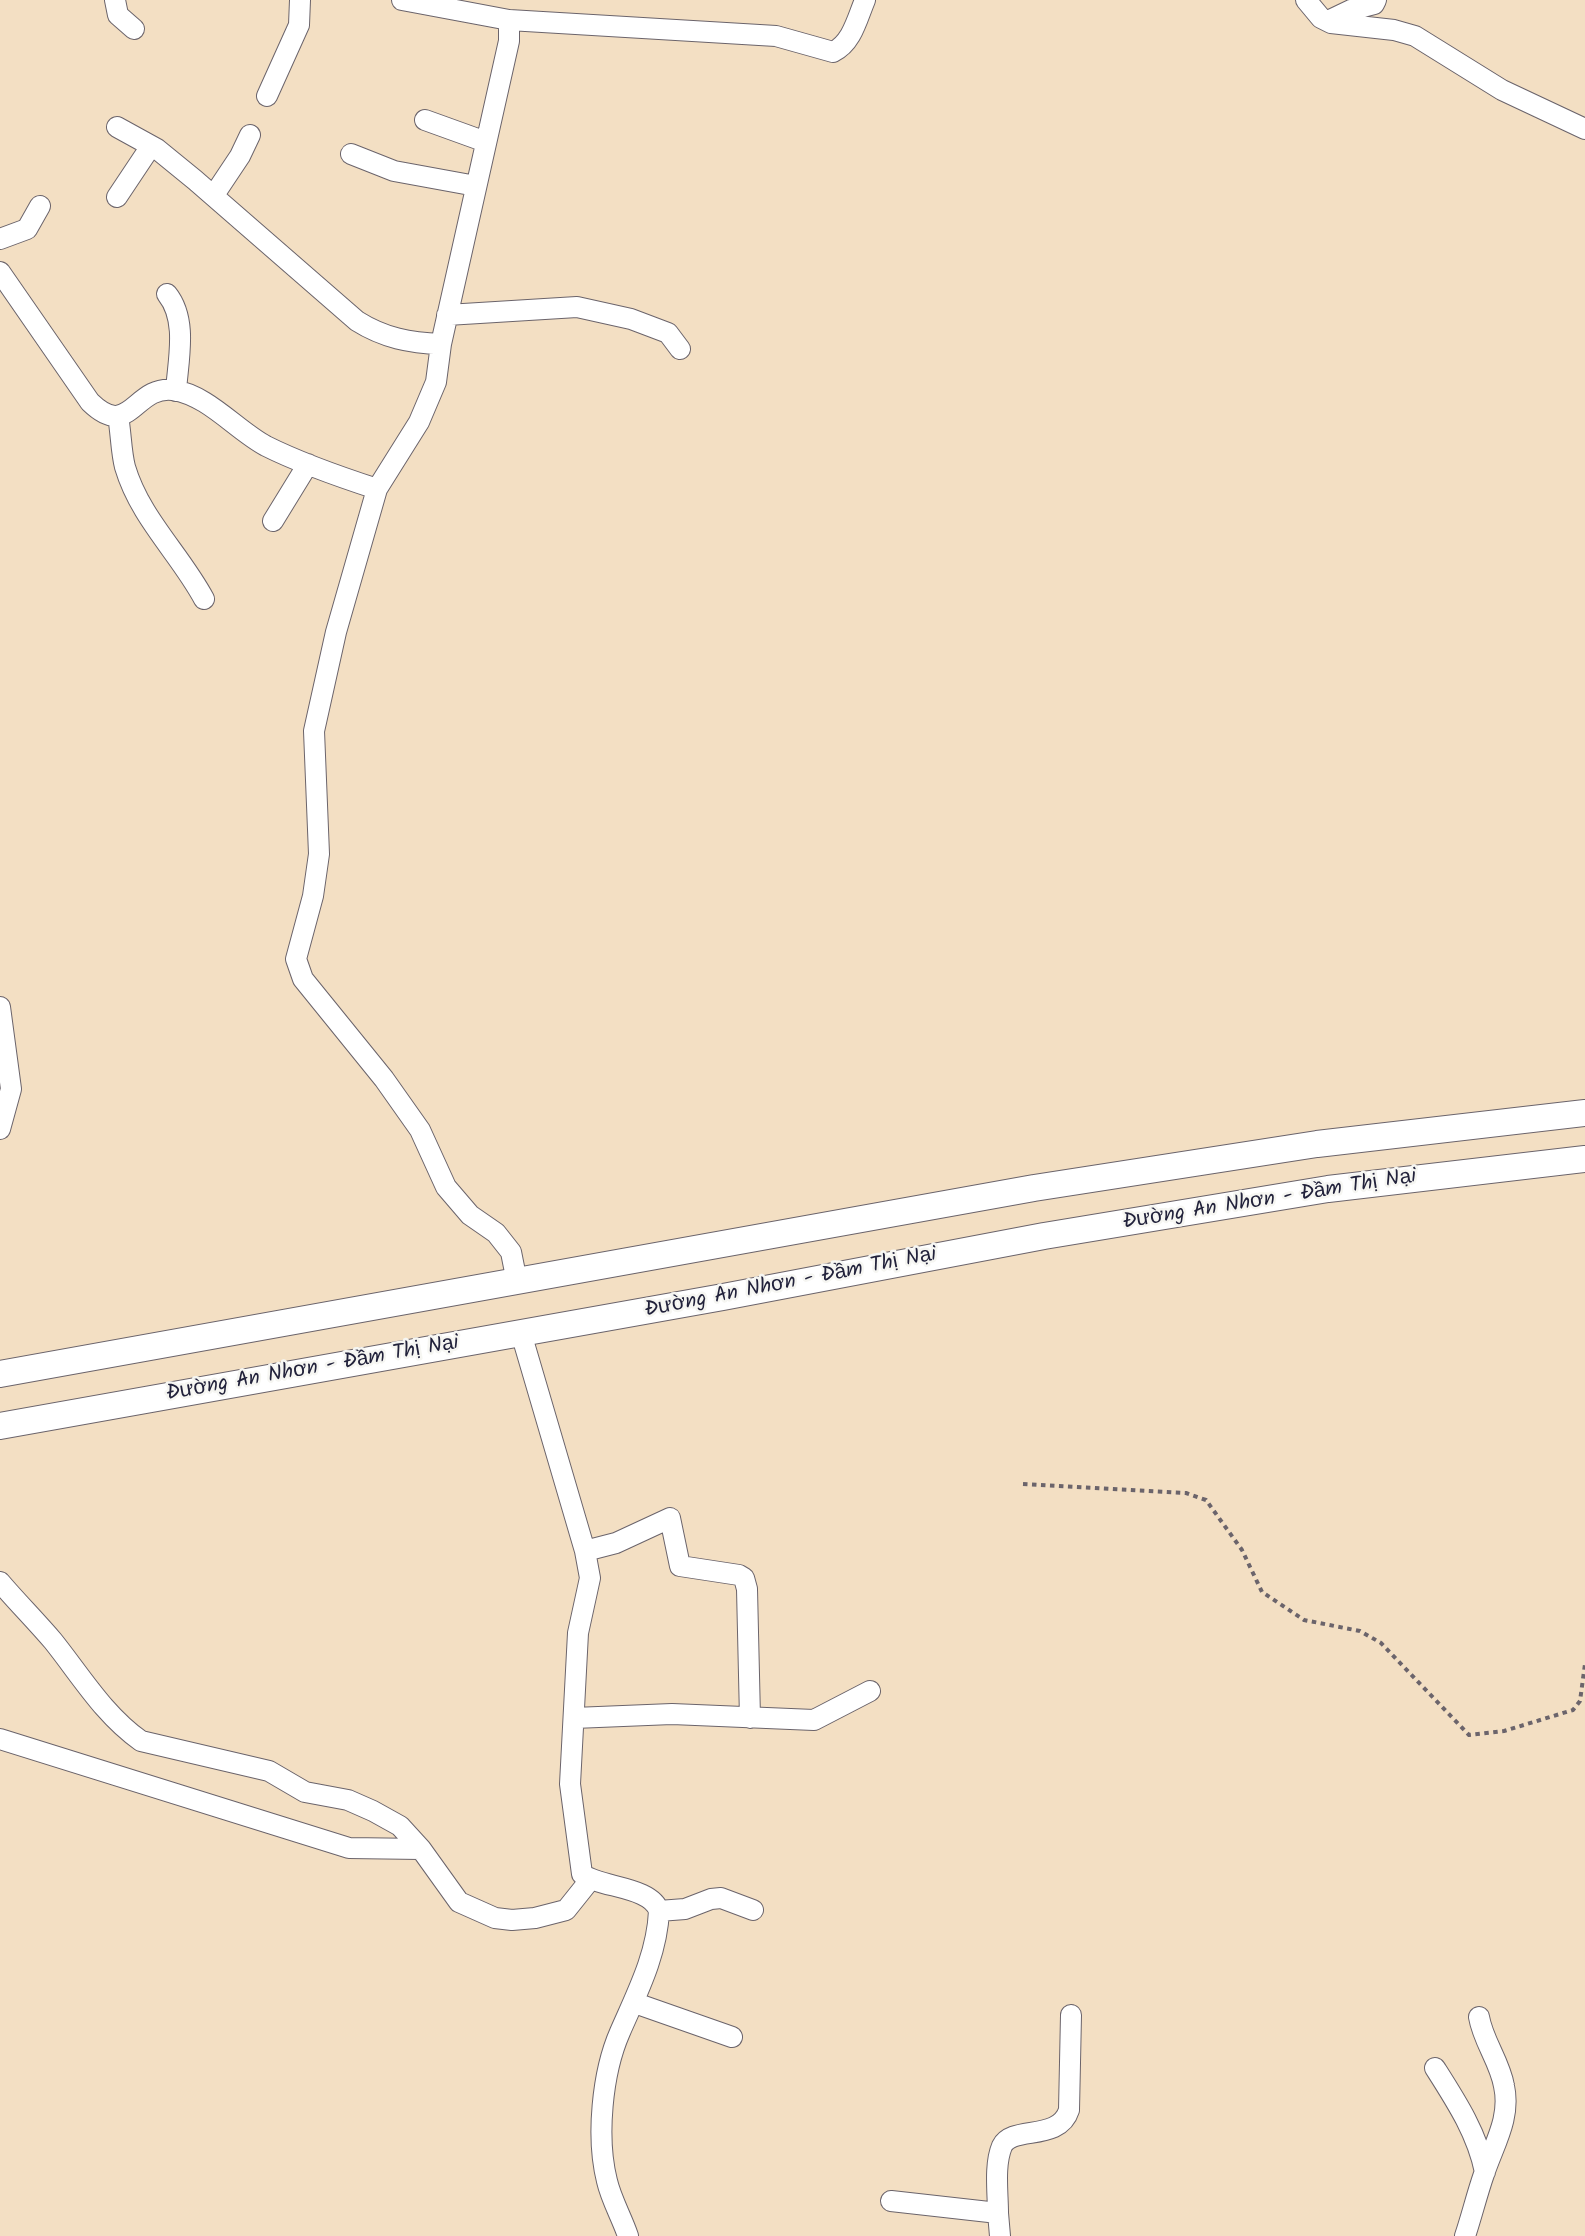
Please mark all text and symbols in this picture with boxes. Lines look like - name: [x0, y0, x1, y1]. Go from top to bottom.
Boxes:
- street label: Đường An Nhơn - Đầm Thị Nại: [1122, 1165, 1418, 1237]
- street label: Đường An Nhơn - Đầm Thị Nại: [643, 1243, 939, 1325]
- street label: Đường An Nhơn - Đầm Thị Nại: [165, 1332, 461, 1408]

